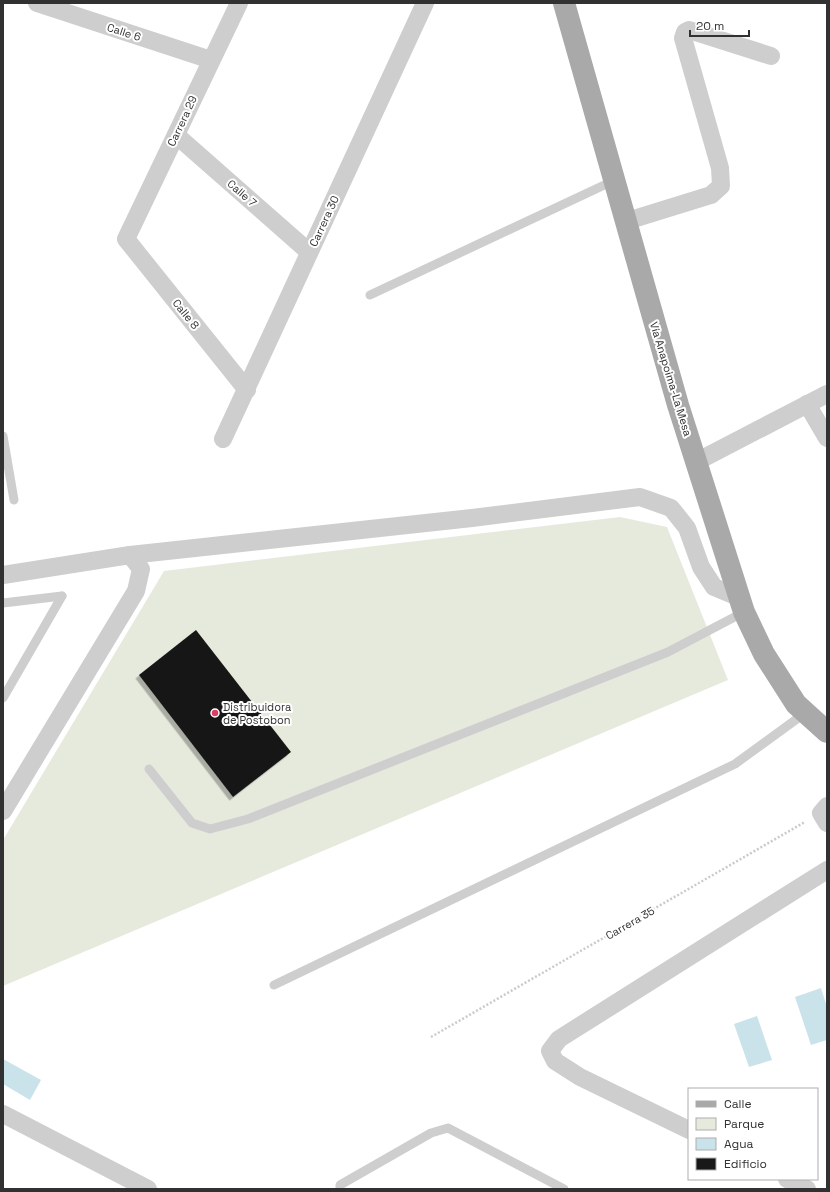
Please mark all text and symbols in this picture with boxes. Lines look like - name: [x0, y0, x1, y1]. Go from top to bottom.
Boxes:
- scale bar: [690, 12, 749, 38]
- text: 20 m: [696, 18, 724, 34]
- street label: Calle 6: [105, 20, 143, 44]
- street label: Carrera 29: [164, 93, 200, 149]
- street label: Calle 7: [224, 176, 260, 210]
- street label: Carrera 30: [306, 193, 342, 249]
- street label: Calle 8: [170, 296, 203, 332]
- street label: Vía Anapoima-La Mesa: [647, 320, 695, 439]
- place label: Distribuidora de Postobon: [223, 700, 292, 727]
- marker: Distribuidora de Postobon: [210, 708, 220, 718]
- street label: Carrera 35: [603, 903, 657, 943]
- legend: [688, 1088, 818, 1180]
- text: Calle: [724, 1096, 752, 1112]
- text: Parque: [724, 1116, 764, 1132]
- text: Agua: [724, 1136, 754, 1152]
- text: Edificio: [724, 1156, 767, 1172]

